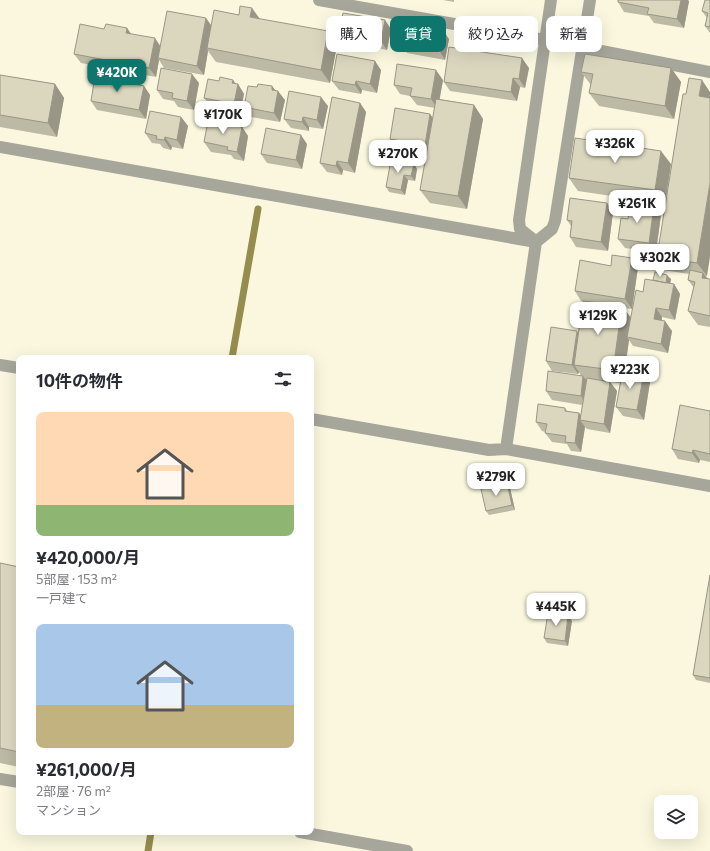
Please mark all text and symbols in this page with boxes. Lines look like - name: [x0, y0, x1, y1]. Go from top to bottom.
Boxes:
- chip: 購入: [326, 16, 382, 52]
- chip: 賃貸: [390, 16, 446, 52]
- chip: 絞り込み: [454, 16, 538, 52]
- chip: 新着: [546, 16, 602, 52]
- pin: ¥420K: [89, 59, 145, 93]
- text: ¥420K: [96, 64, 138, 80]
- pin: ¥170K: [195, 101, 251, 135]
- text: ¥170K: [204, 106, 242, 122]
- pin: ¥326K: [587, 130, 643, 164]
- text: ¥326K: [595, 135, 635, 151]
- pin: ¥270K: [370, 140, 426, 174]
- text: ¥270K: [378, 145, 418, 161]
- pin: ¥261K: [609, 190, 665, 224]
- text: ¥261K: [618, 195, 656, 211]
- pin: ¥302K: [632, 244, 688, 278]
- text: ¥302K: [640, 249, 680, 265]
- pin: ¥129K: [570, 302, 626, 336]
- text: ¥129K: [579, 307, 617, 323]
- pin: ¥223K: [602, 356, 658, 390]
- text: ¥223K: [610, 361, 650, 377]
- icon: filters: [272, 368, 294, 390]
- text: 10件の物件: [36, 370, 123, 391]
- icon: home: [129, 438, 201, 510]
- pin: ¥279K: [468, 463, 524, 497]
- text: ¥279K: [476, 468, 516, 484]
- text: ¥420,000/月: [36, 547, 140, 568]
- text: 5部屋 · 153 m²: [36, 571, 117, 587]
- text: 一戸建て: [36, 590, 88, 606]
- pin: ¥445K: [528, 593, 584, 627]
- text: ¥445K: [535, 598, 577, 614]
- icon: home: [129, 650, 201, 722]
- text: ¥261,000/月: [36, 759, 137, 780]
- text: 2部屋 · 76 m²: [36, 783, 111, 799]
- map controls: [654, 795, 698, 839]
- button: layers: [654, 795, 698, 839]
- text: マンション: [36, 802, 101, 818]

